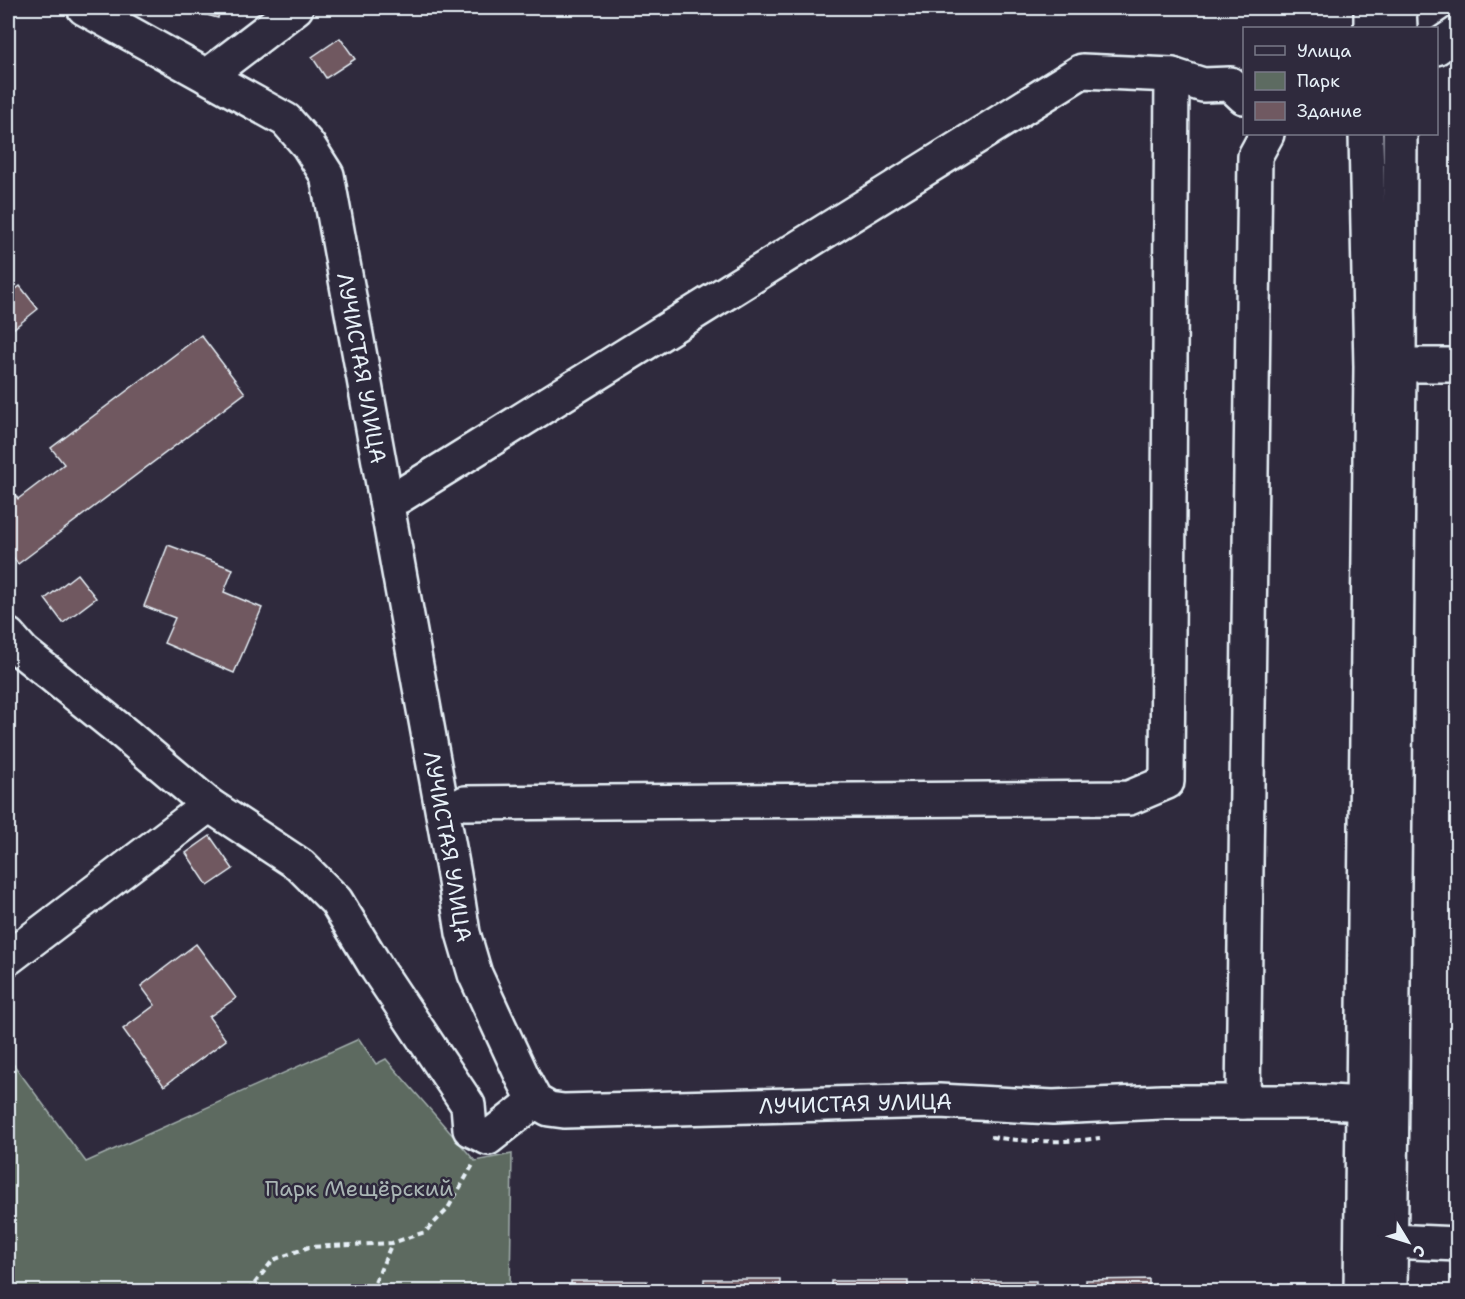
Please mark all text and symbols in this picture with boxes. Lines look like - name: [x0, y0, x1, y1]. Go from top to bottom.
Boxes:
- legend: [1243, 27, 1438, 135]
- text: Улица: [1297, 39, 1351, 63]
- text: Парк: [1297, 69, 1340, 93]
- text: Здание: [1297, 99, 1362, 123]
- street label: ЛУЧИСТАЯ УЛИЦА: [330, 270, 394, 466]
- street label: ЛУЧИСТАЯ УЛИЦА: [417, 748, 479, 946]
- street label: ЛУЧИСТАЯ УЛИЦА: [758, 1086, 953, 1120]
- park label: Парк Мещёрский: [265, 1174, 453, 1203]
- north arrow: [1378, 1212, 1438, 1272]
- text: С: [1408, 1241, 1431, 1261]

